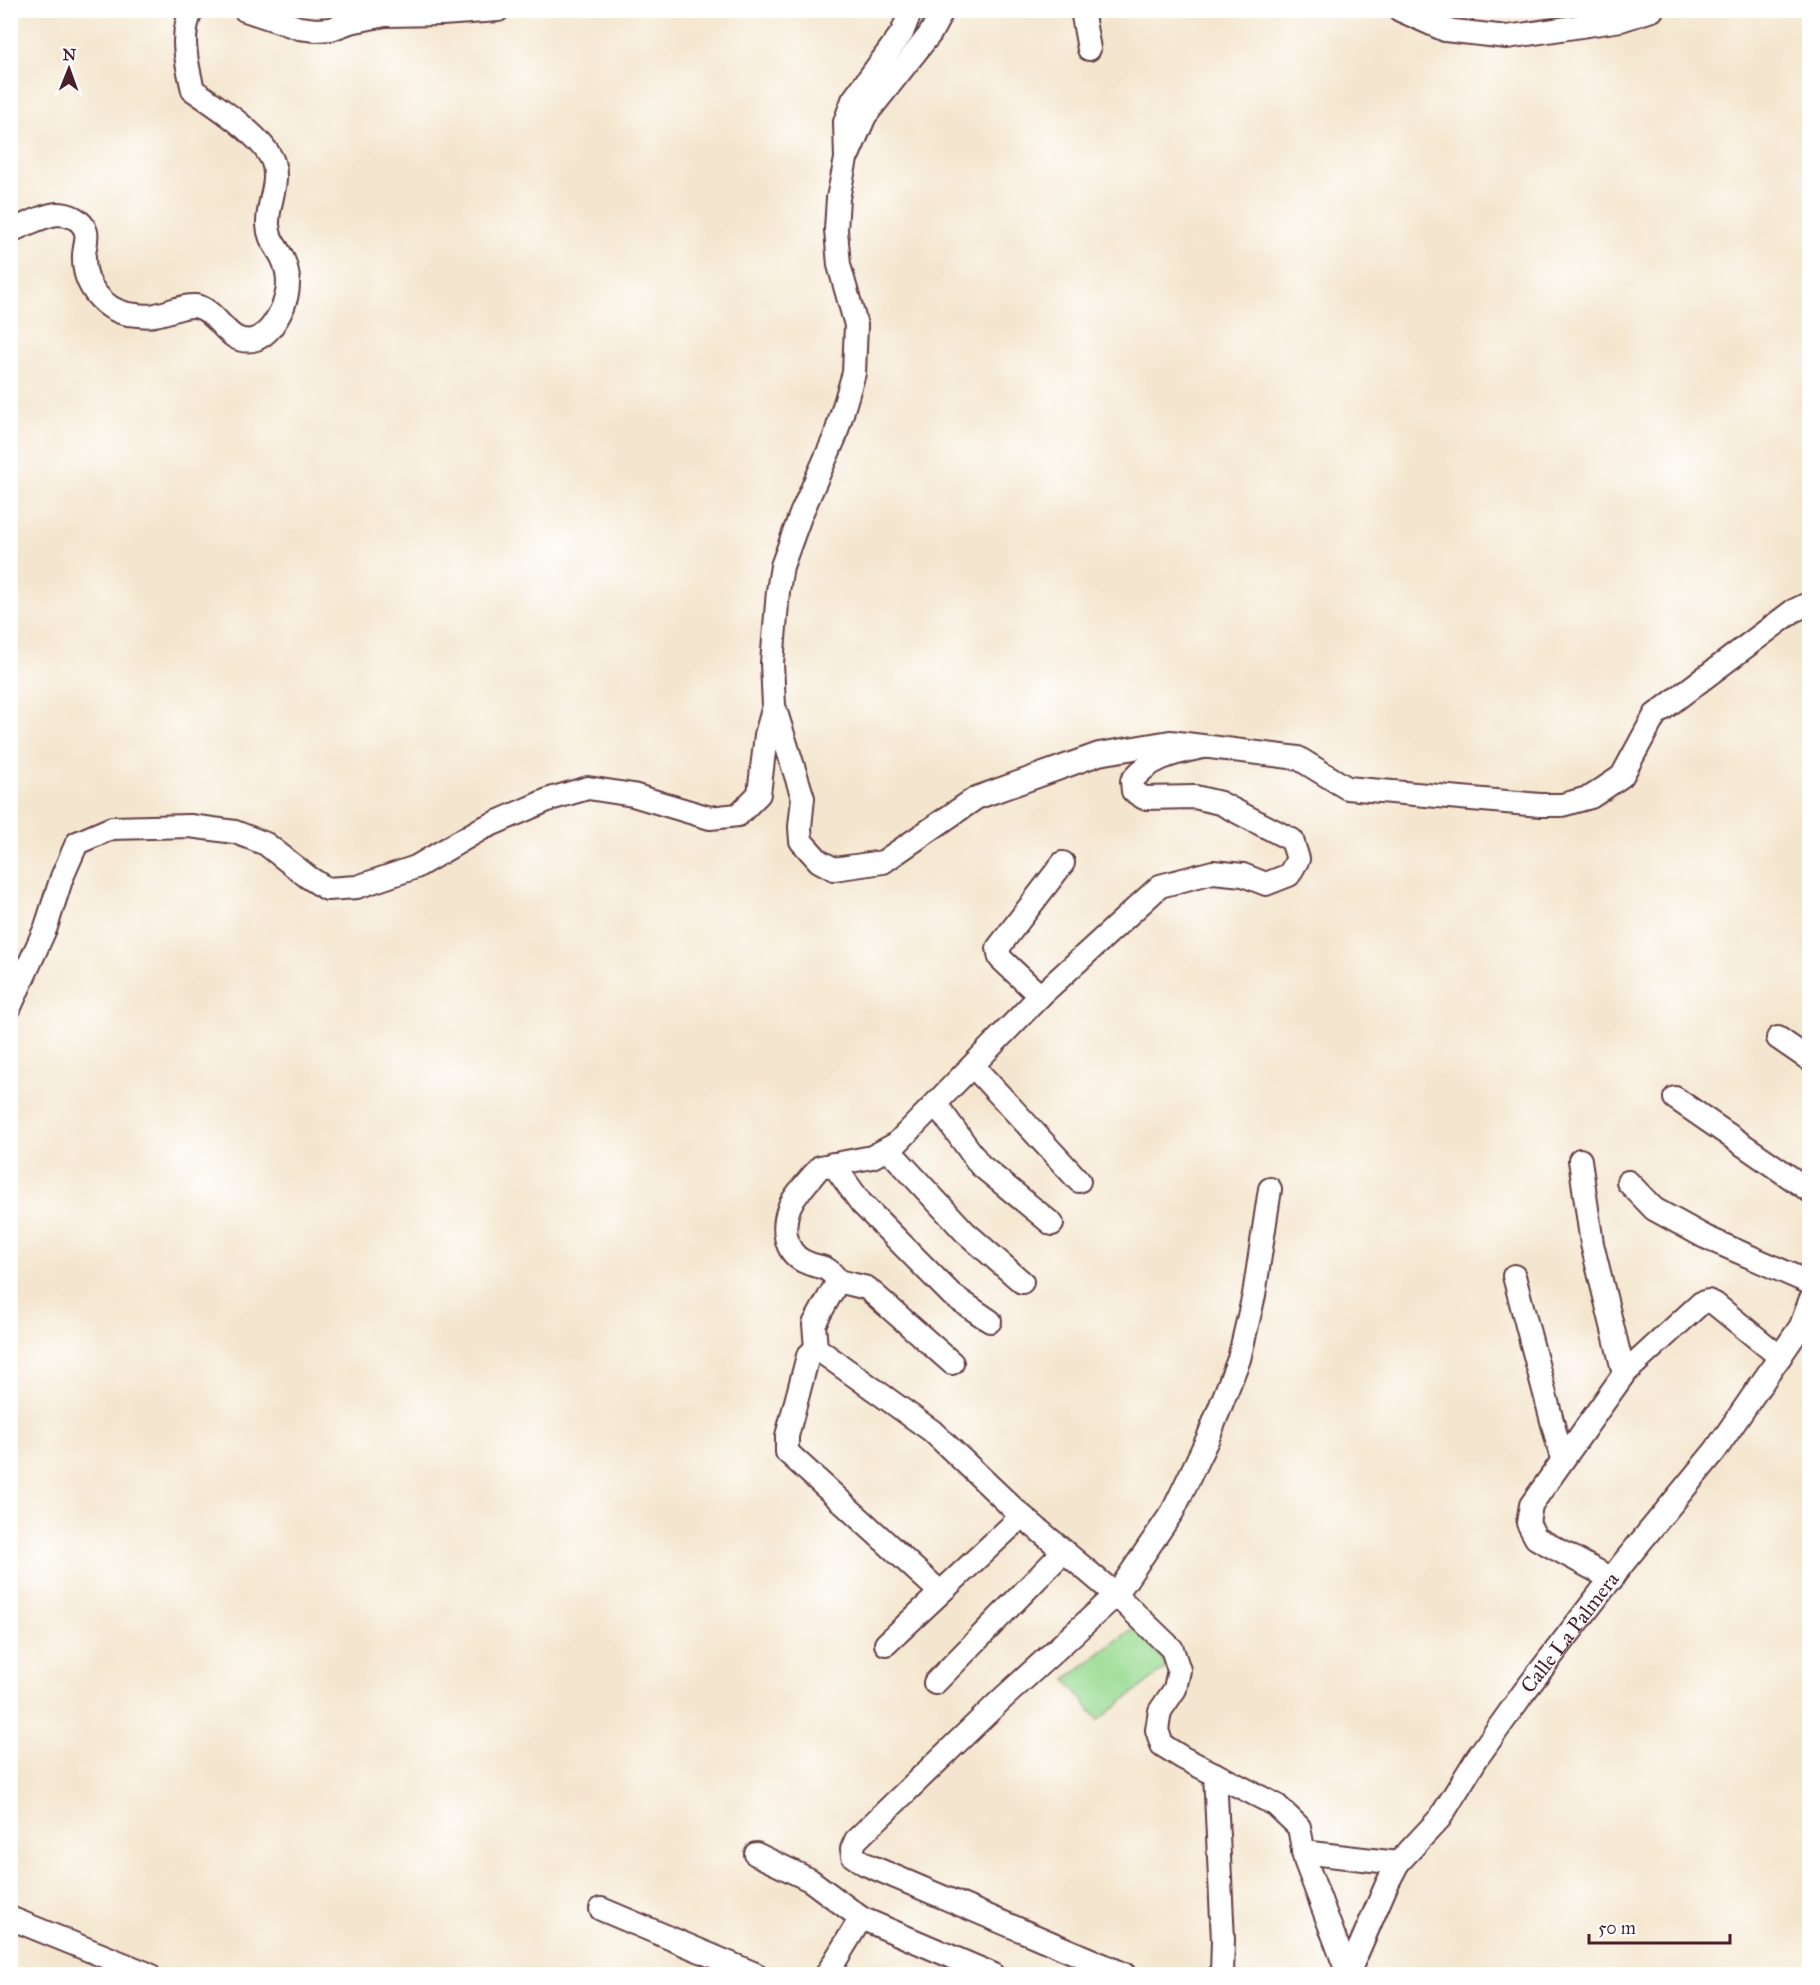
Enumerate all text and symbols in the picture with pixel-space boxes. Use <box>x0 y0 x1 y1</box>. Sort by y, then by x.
north arrow <box>39 39 99 99</box>
text: N <box>62 45 77 64</box>
street label: Calle La Palmera <box>1515 1567 1625 1698</box>
scale bar <box>1589 1907 1730 1945</box>
text: 50 m <box>1598 1917 1636 1939</box>

